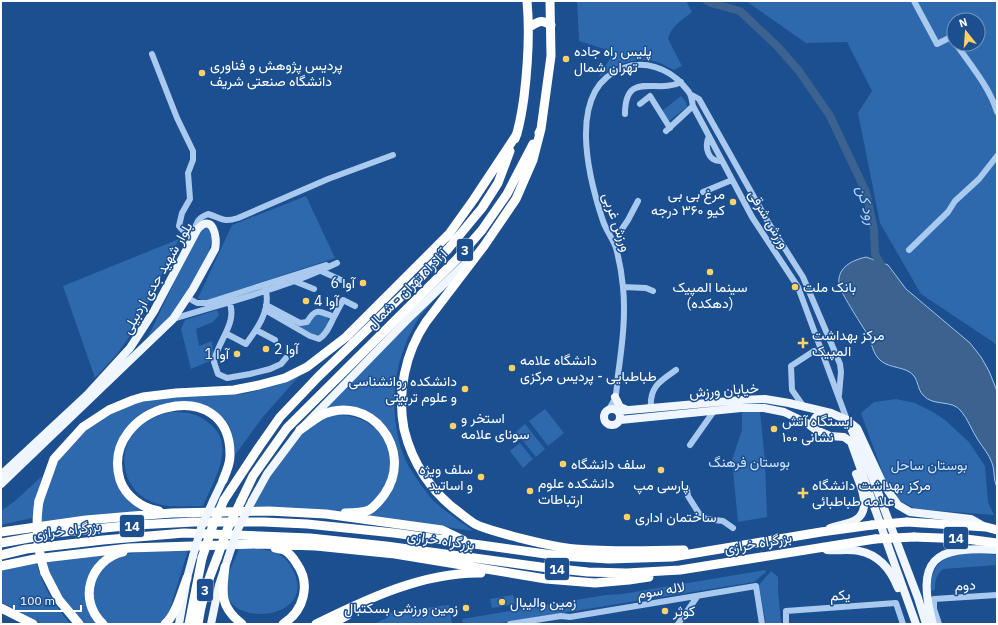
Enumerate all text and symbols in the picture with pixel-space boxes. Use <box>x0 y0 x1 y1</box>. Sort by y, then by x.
north arrow <box>946 12 986 52</box>
text: N <box>957 15 969 30</box>
place label: پلیس راه جاده تهران شمال <box>574 42 652 77</box>
marker: پلیس راه جاده تهران شمال <box>561 54 571 64</box>
place label: پردیس پژوهش و فناوری دانشگاه صنعتی شریف <box>210 56 343 90</box>
marker: پردیس پژوهش و فناوری دانشگاه صنعتی شریف <box>197 68 207 78</box>
water label: رود کن <box>853 183 881 227</box>
place label: مرغ بی بی کیو ۳۶۰ درجه <box>651 185 725 219</box>
street label: ورزش شرقی <box>744 186 794 252</box>
street label: ورزش غربی <box>599 190 635 254</box>
marker: مرغ بی بی کیو ۳۶۰ درجه <box>728 197 738 207</box>
street label: بلوار شهید جدی اردبیلی <box>118 219 196 337</box>
road number: 3 <box>457 239 473 261</box>
street label: آزادراه تهران - شمال <box>363 244 453 334</box>
marker: سینما المپیک (دهکده) <box>705 267 715 277</box>
place label: آوا 6 <box>331 274 357 292</box>
marker: آوا 6 <box>358 278 368 288</box>
place label: سینما المپیک (دهکده) <box>673 278 747 312</box>
place label: بانک ملت <box>803 278 856 296</box>
marker: بانک ملت <box>790 282 800 292</box>
place label: آوا 4 <box>314 292 340 310</box>
marker: آوا 4 <box>301 296 311 306</box>
place label: مرکز بهداشت المپیک <box>812 326 884 361</box>
marker: مرکز بهداشت المپیک <box>797 337 809 349</box>
place label: آوا 2 <box>274 340 300 358</box>
marker: آوا 2 <box>261 344 271 354</box>
place label: آوا 1 <box>205 345 231 363</box>
marker: آوا 1 <box>232 349 242 359</box>
place label: دانشگاه علامه طباطبایی - پردیس مرکزی <box>520 351 657 386</box>
marker: دانشگاه علامه طباطبایی - پردیس مرکزی <box>507 363 517 373</box>
place label: دانشکده روانشناسی و علوم تربیتی <box>348 372 457 406</box>
street label: خیابان ورزش <box>689 379 759 401</box>
marker: دانشکده روانشناسی و علوم تربیتی <box>460 384 470 394</box>
place label: استخر و سونای علامه <box>461 409 530 443</box>
place label: ایستگاه آتش نشانی ۱۰۰ <box>782 412 853 446</box>
marker: استخر و سونای علامه <box>448 421 458 431</box>
marker: ایستگاه آتش نشانی ۱۰۰ <box>769 424 779 434</box>
park label: بوستان فرهنگ <box>708 453 790 471</box>
place label: سلف دانشگاه <box>571 455 646 473</box>
park label: بوستان ساحل <box>891 456 967 474</box>
marker: سلف دانشگاه <box>558 459 568 469</box>
place label: سلف ویژه و اساتید <box>419 460 473 494</box>
marker: پارسی مپ <box>656 465 666 475</box>
marker: سلف ویژه و اساتید <box>476 472 486 482</box>
place label: دانشکده علوم ارتباطات <box>538 474 615 508</box>
place label: پارسی مپ <box>633 476 689 495</box>
place label: مرکز بهداشت دانشگاه علامه طباطبائی <box>812 476 931 510</box>
marker: دانشکده علوم ارتباطات <box>525 486 535 496</box>
marker: مرکز بهداشت دانشگاه علامه طباطبائی <box>797 487 809 499</box>
place label: ساختمان اداری <box>635 508 716 526</box>
marker: ساختمان اداری <box>622 512 632 522</box>
road number: 14 <box>120 515 144 537</box>
street label: بزرگراه خرازی <box>32 517 102 543</box>
street label: بزرگراه خرازی <box>406 526 476 554</box>
road number: 14 <box>944 527 968 549</box>
street label: بزرگراه خرازی <box>723 528 793 558</box>
road number: 14 <box>545 558 569 580</box>
street label: دوم <box>954 575 976 595</box>
street label: لاله سوم <box>636 577 686 603</box>
road number: 3 <box>197 579 213 601</box>
street label: یکم <box>829 585 851 605</box>
scale bar <box>14 587 81 613</box>
text: 100 m <box>20 593 55 608</box>
place label: زمین والیبال <box>510 593 576 612</box>
marker: زمین والیبال <box>497 597 507 607</box>
place label: زمین ورزشی بسکتبال <box>344 599 458 618</box>
place label: کوثر <box>672 602 695 620</box>
marker: زمین ورزشی بسکتبال <box>461 603 471 613</box>
marker: کوثر <box>660 606 670 616</box>

